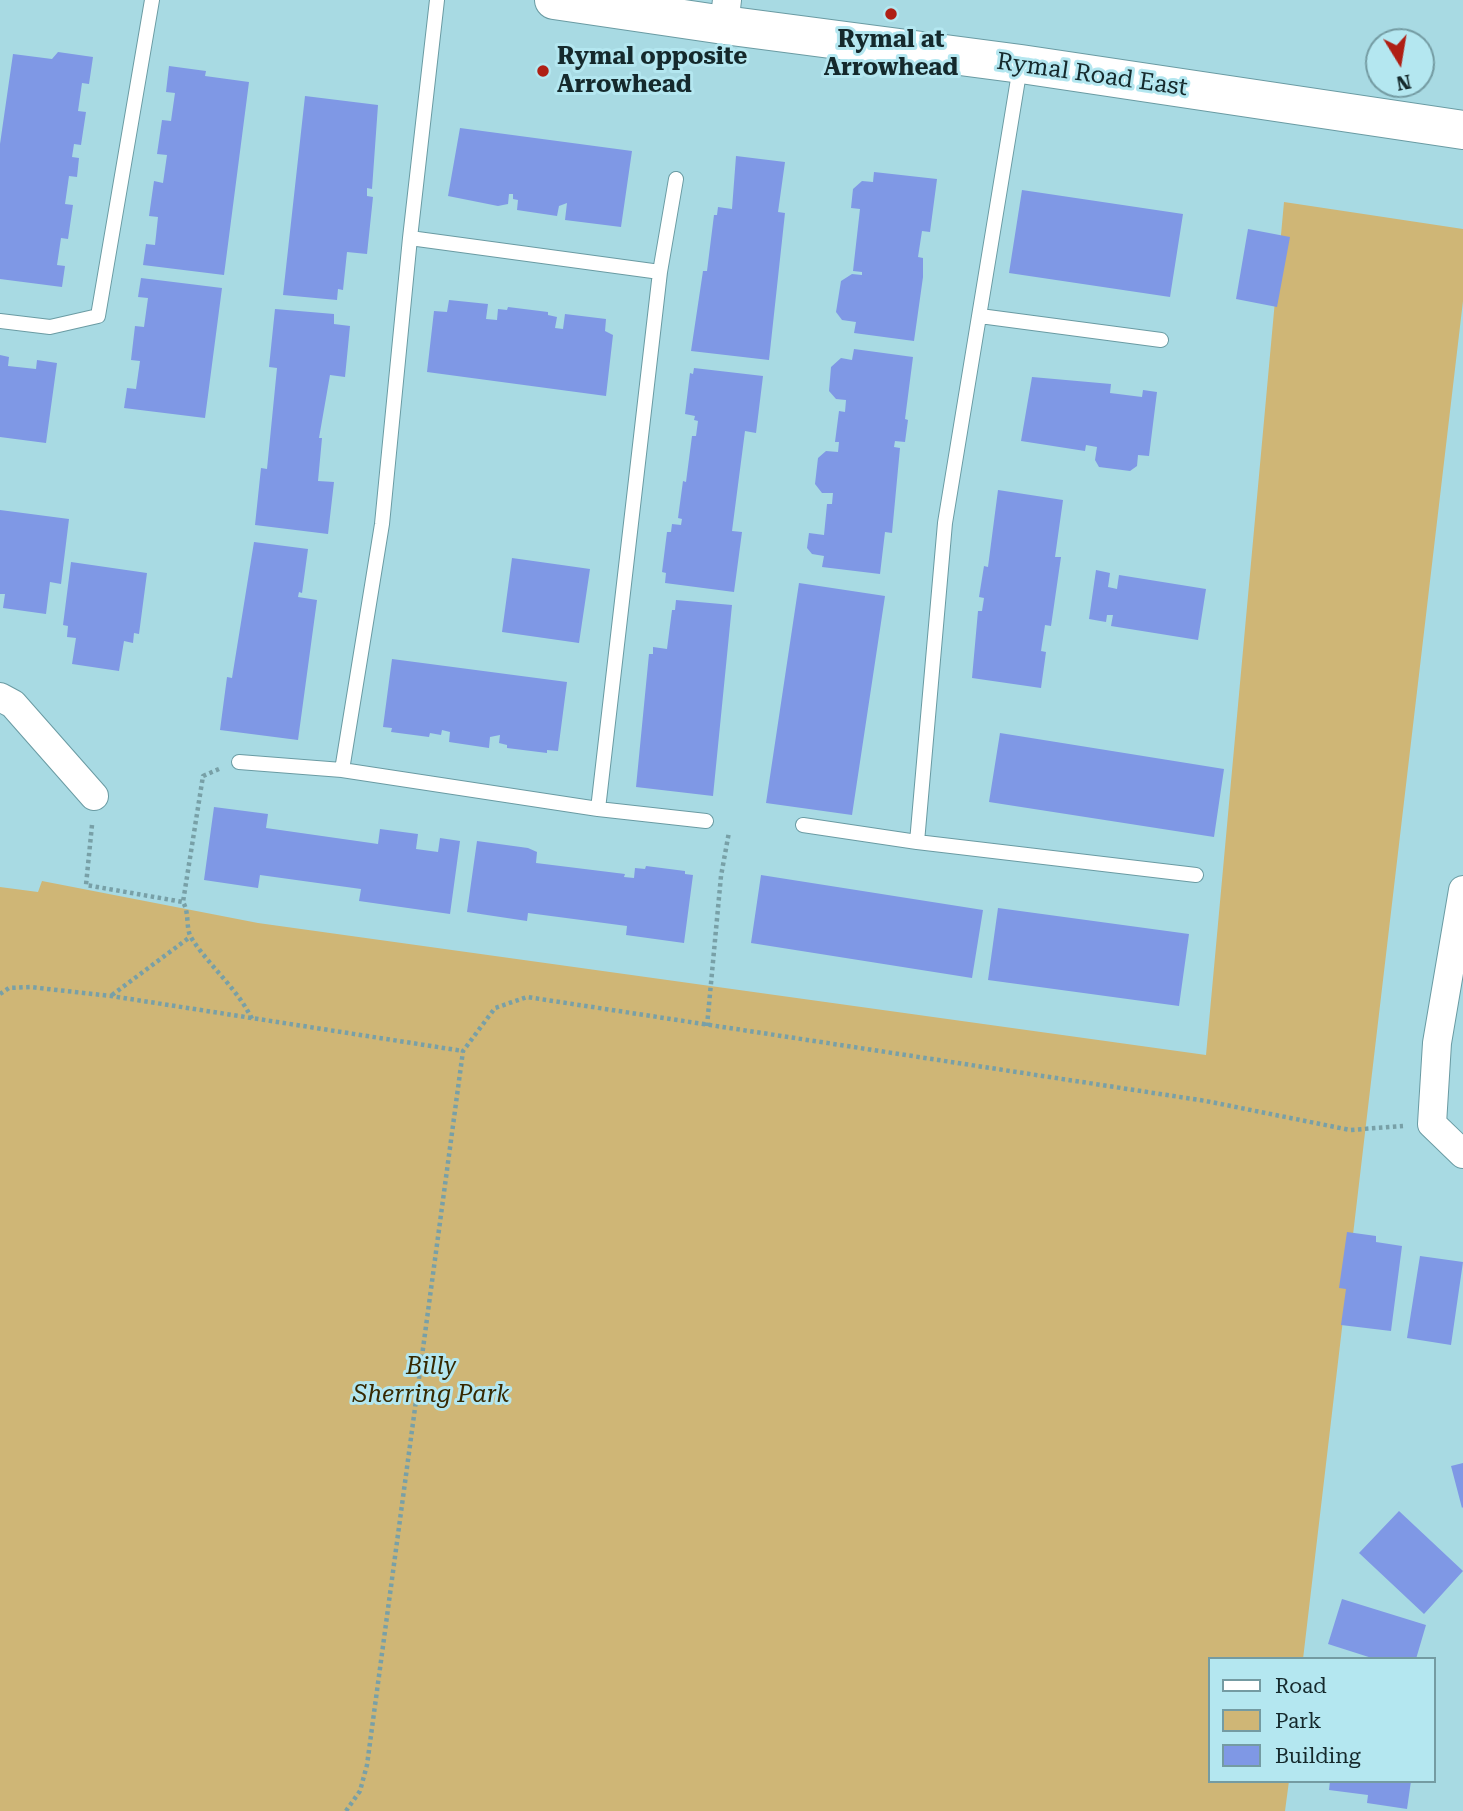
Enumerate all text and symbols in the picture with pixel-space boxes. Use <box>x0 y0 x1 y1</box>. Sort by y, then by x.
marker: Rymal at Arrowhead <box>883 6 899 22</box>
place label: Rymal at Arrowhead <box>824 26 958 82</box>
north arrow <box>1365 28 1435 98</box>
place label: Rymal opposite Arrowhead <box>557 43 747 99</box>
street label: Rymal Road East <box>995 47 1189 103</box>
marker: Rymal opposite Arrowhead <box>535 63 551 79</box>
text: N <box>1394 69 1413 95</box>
park label: Billy Sherring Park <box>353 1353 509 1409</box>
legend <box>1208 1657 1435 1783</box>
text: Road <box>1275 1674 1327 1698</box>
text: Park <box>1275 1709 1321 1733</box>
text: Building <box>1275 1744 1361 1768</box>

